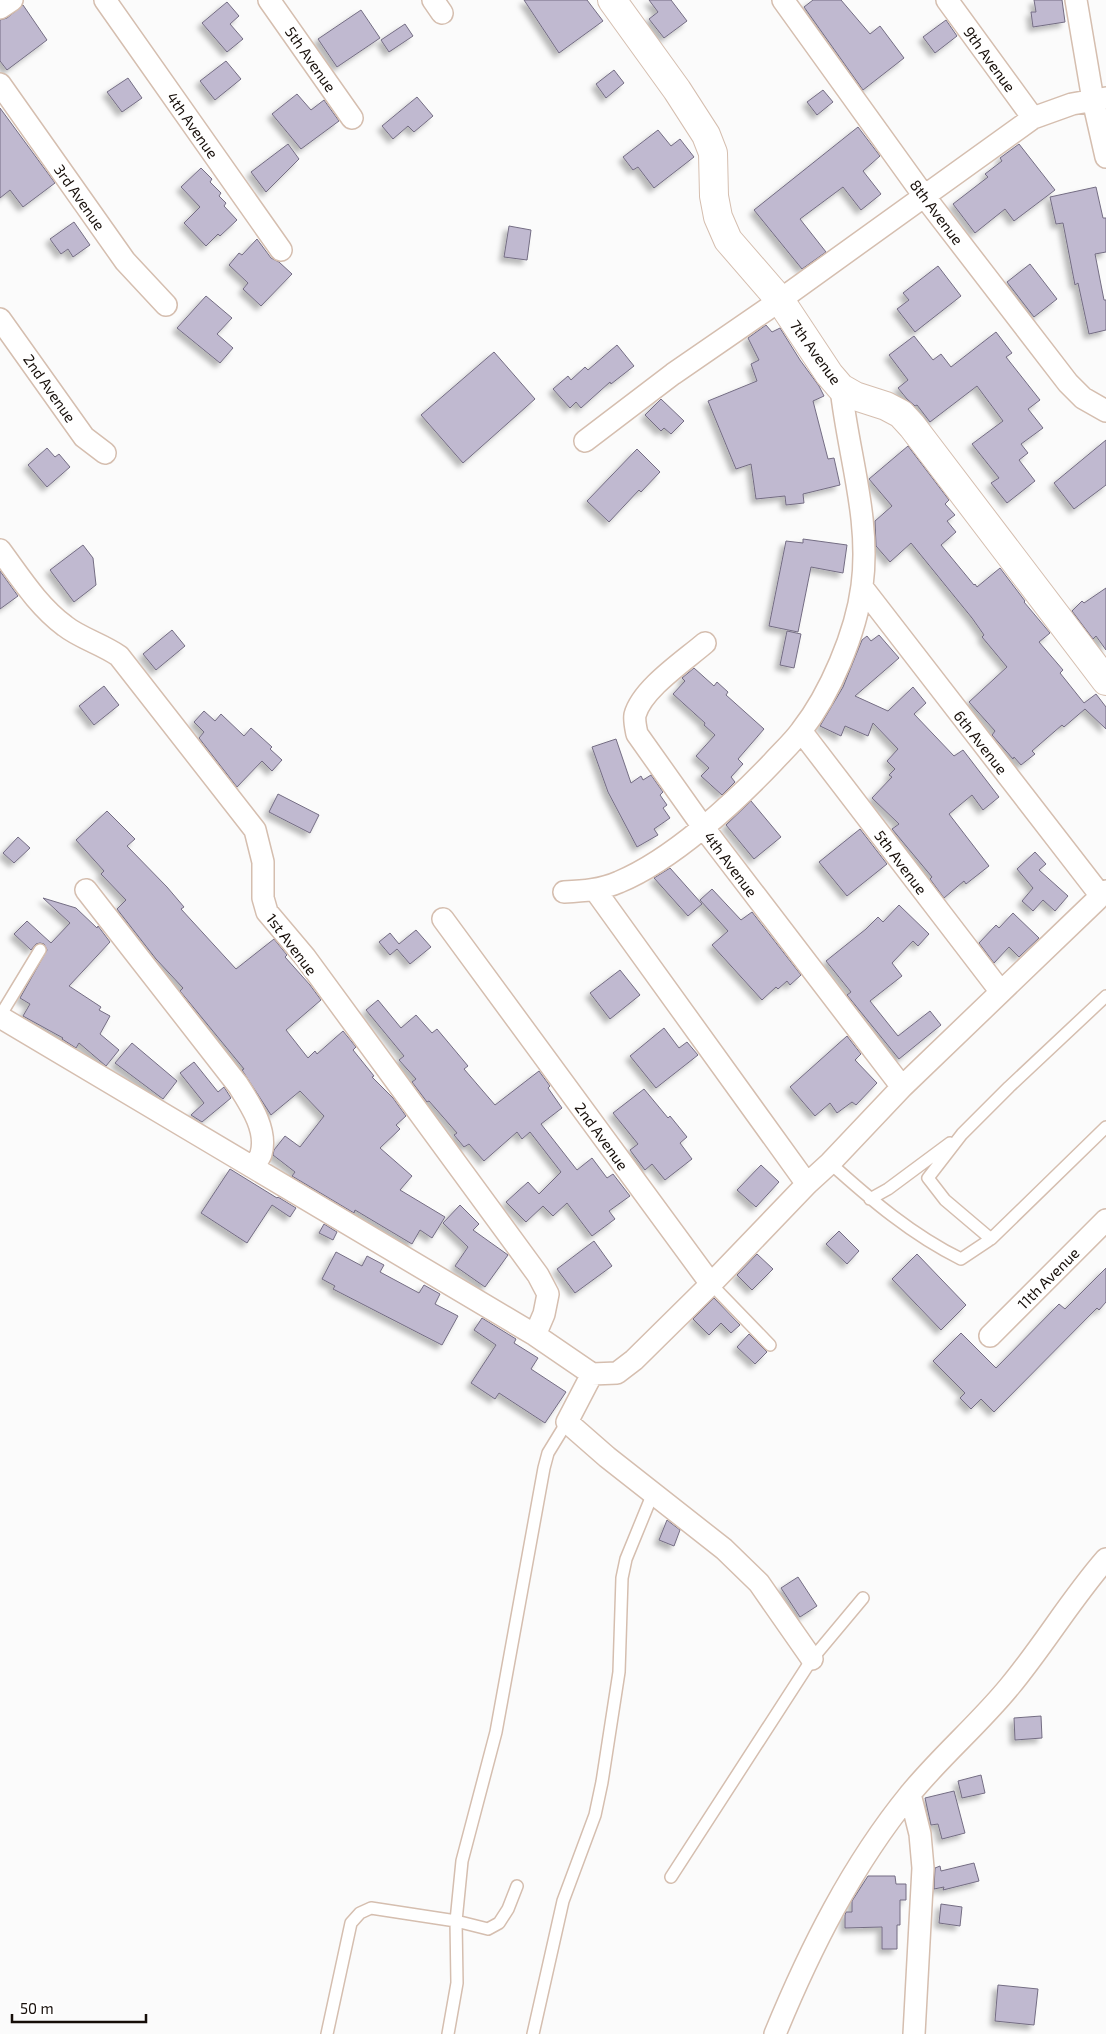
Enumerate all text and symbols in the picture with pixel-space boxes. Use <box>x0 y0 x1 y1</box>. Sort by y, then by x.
street label: 5th Avenue <box>282 23 340 95</box>
street label: 9th Avenue <box>960 23 1020 95</box>
street label: 4th Avenue <box>164 88 222 162</box>
street label: 3rd Avenue <box>51 161 109 233</box>
street label: 8th Avenue <box>907 176 967 248</box>
street label: 7th Avenue <box>787 316 845 388</box>
street label: 2nd Avenue <box>20 350 80 426</box>
street label: 6th Avenue <box>950 706 1012 778</box>
street label: 5th Avenue <box>871 826 931 898</box>
street label: 4th Avenue <box>701 828 761 900</box>
street label: 1st Avenue <box>263 910 321 978</box>
street label: 2nd Avenue <box>572 1099 632 1173</box>
street label: 11th Avenue <box>1013 1243 1083 1313</box>
scale bar <box>12 1992 146 2024</box>
text: 50 m <box>20 1999 54 2017</box>

